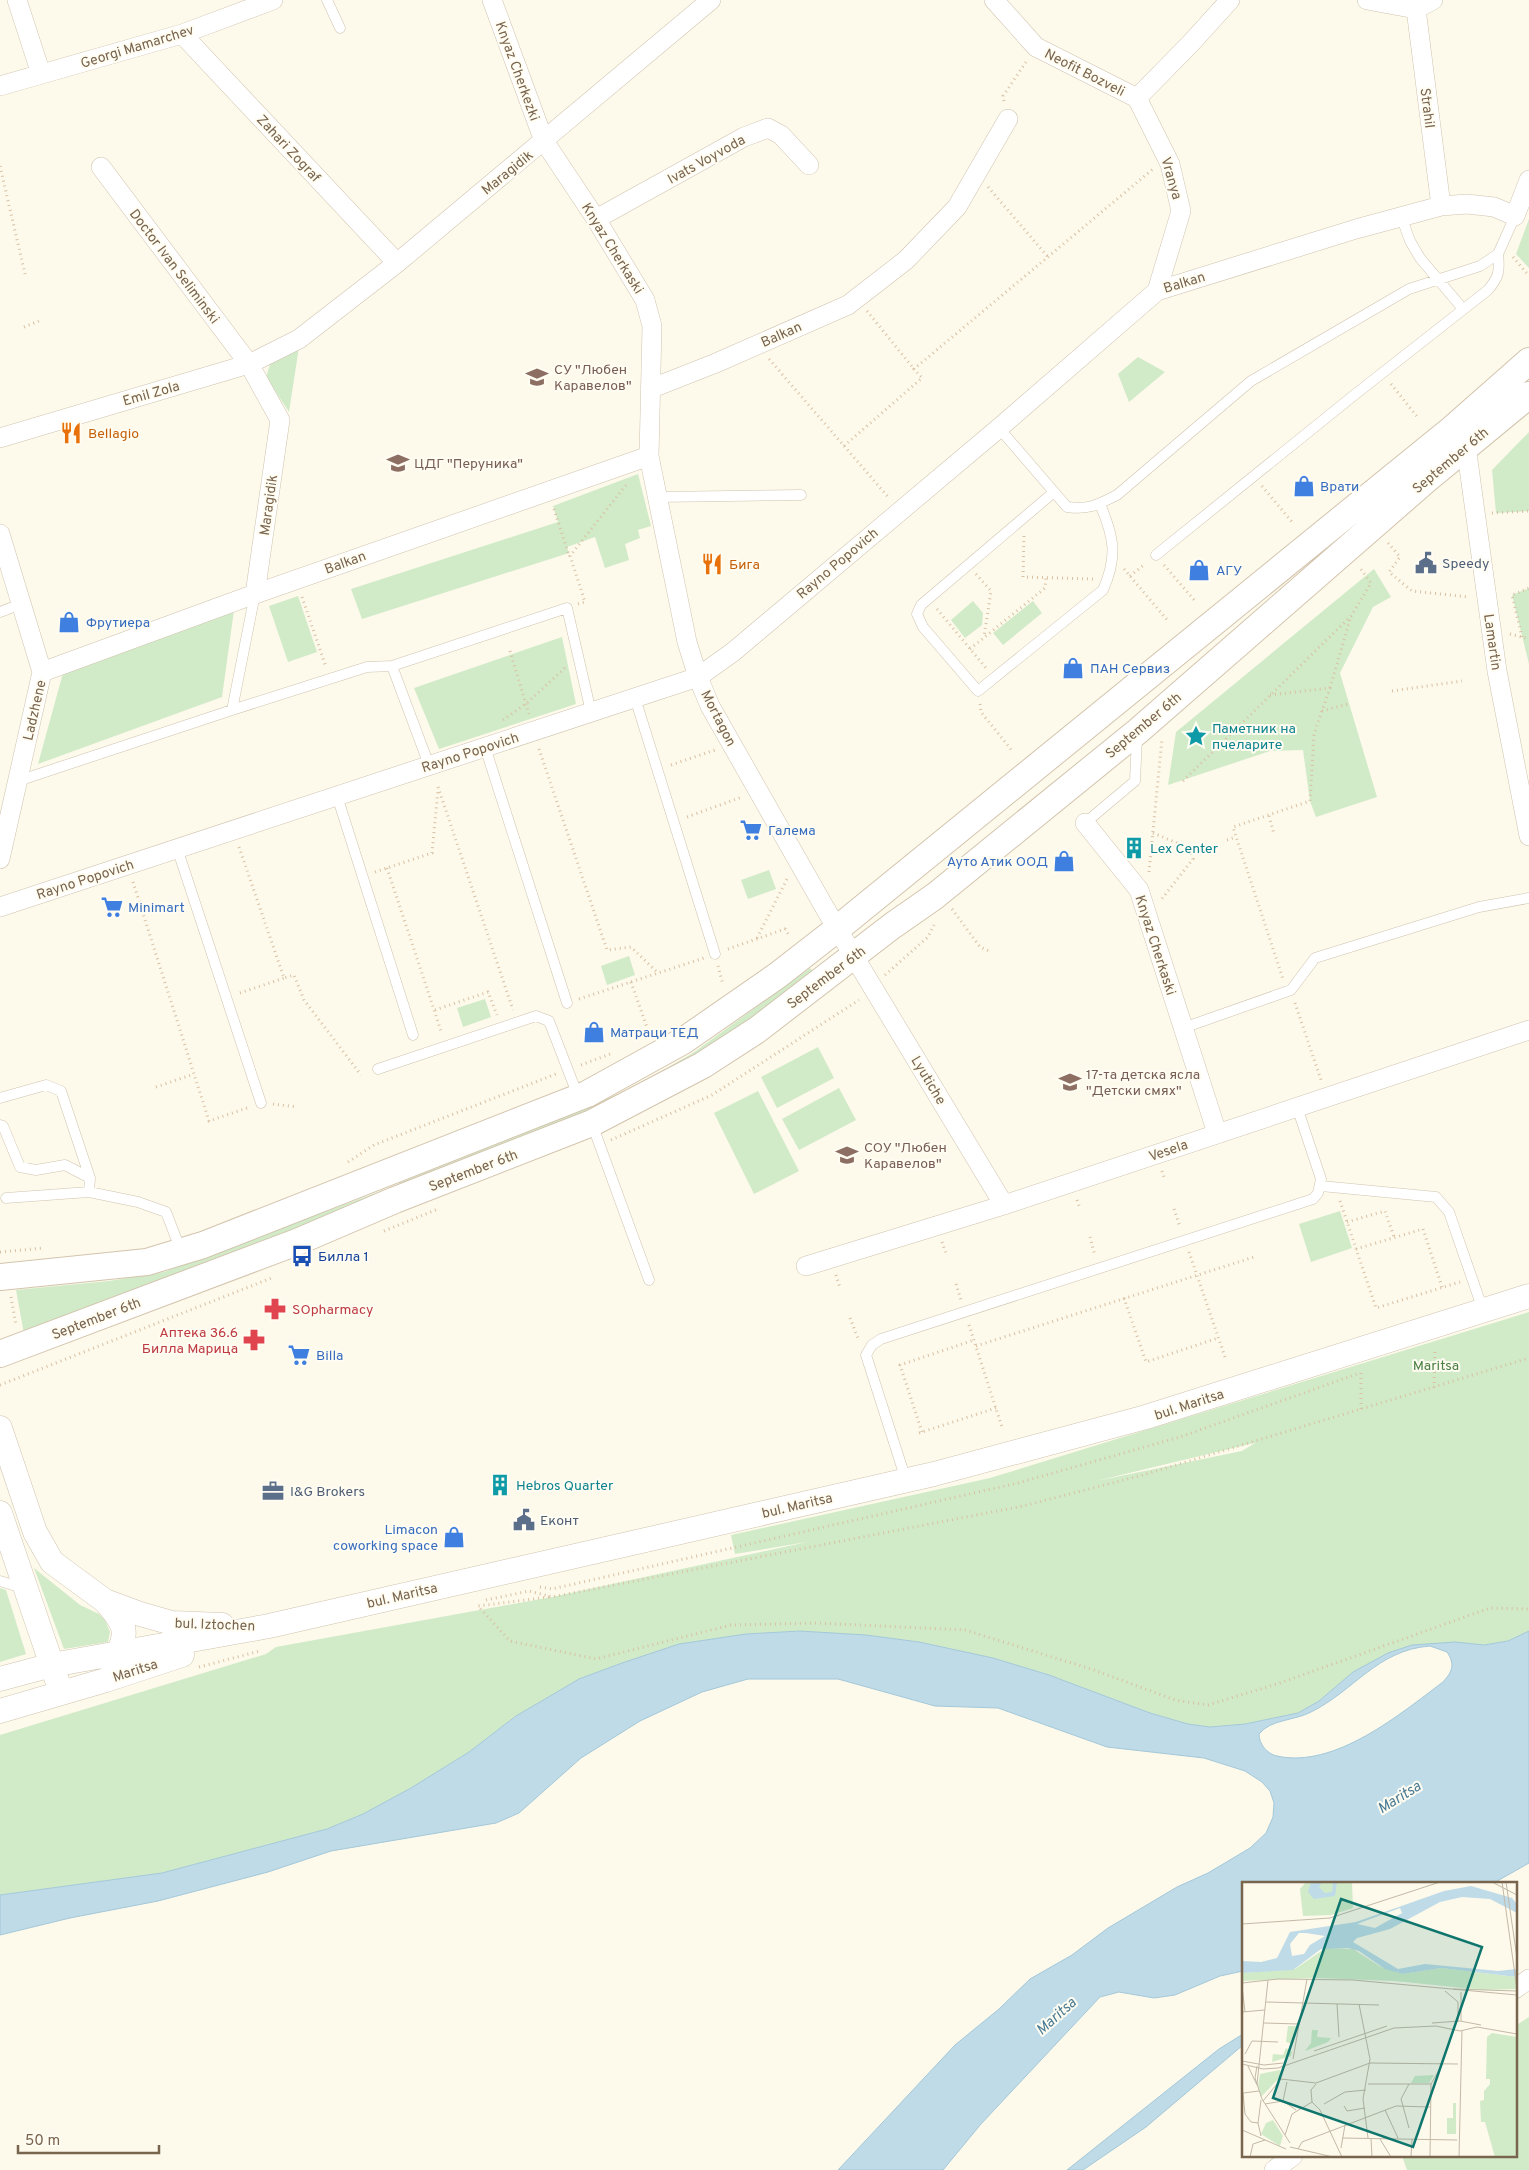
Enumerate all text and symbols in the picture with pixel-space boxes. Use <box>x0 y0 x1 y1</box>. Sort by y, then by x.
street label: Knyaz Cherkezki <box>491 19 542 124</box>
street label: Georgi Mamarchev <box>79 22 196 73</box>
street label: Neofit Bozveli <box>1041 46 1127 101</box>
street label: Strahil <box>1416 87 1437 129</box>
street label: Zahari Zograf <box>252 112 324 187</box>
street label: Ivats Voyvoda <box>665 132 749 189</box>
street label: Maragidik <box>479 147 537 199</box>
street label: Vranya <box>1156 155 1185 202</box>
street label: Knyaz Cherkaski <box>577 200 647 297</box>
street label: Doctor Ivan Seliminski <box>125 206 222 328</box>
street label: Balkan <box>1161 269 1207 298</box>
street label: Balkan <box>759 319 805 352</box>
place label: СУ "Любен Каравелов" <box>554 362 632 395</box>
school or university icon: СУ "Любен Каравелов" <box>524 364 550 390</box>
street label: Emil Zola <box>121 378 182 411</box>
restaurant icon: Bellagio <box>58 420 84 446</box>
street label: September 6th <box>1409 424 1492 498</box>
place label: Bellagio <box>88 426 139 443</box>
school or university icon: ЦДГ "Перуника" <box>385 450 411 476</box>
place label: ЦДГ "Перуника" <box>414 456 523 473</box>
shop icon: Врати <box>1291 473 1317 499</box>
street label: Maragidik <box>257 474 282 537</box>
place label: Врати <box>1320 479 1359 496</box>
street label: Rayno Popovich <box>794 525 882 603</box>
street label: Balkan <box>322 548 369 579</box>
public building icon: Speedy <box>1413 550 1439 576</box>
restaurant icon: Бига <box>699 551 725 577</box>
place label: Speedy <box>1442 556 1489 573</box>
place label: Бига <box>729 557 760 574</box>
shop icon: АГУ <box>1186 557 1212 583</box>
place label: АГУ <box>1216 563 1242 580</box>
shop icon: Фрутиера <box>56 609 82 635</box>
street label: Lamartin <box>1479 613 1504 672</box>
place label: Фрутиера <box>86 615 150 632</box>
shop icon: ПАН Сервиз <box>1060 655 1086 681</box>
place label: ПАН Сервиз <box>1090 661 1170 678</box>
street label: Ladzhene <box>20 678 51 742</box>
street label: Mortagon <box>696 688 739 750</box>
street label: September 6th <box>1102 689 1185 763</box>
place label: Паметник на пчеларите <box>1212 721 1296 754</box>
place icon: Паметник на пчеларите <box>1183 723 1209 749</box>
street label: Rayno Popovich <box>420 730 521 777</box>
supermarket icon: Галема <box>738 817 764 843</box>
place label: Галема <box>768 823 816 840</box>
building icon: Lex Center <box>1121 835 1147 861</box>
place label: Lex Center <box>1150 841 1219 858</box>
shop icon: Ауто Атик ООД <box>1051 848 1077 874</box>
place label: Ауто Атик ООД <box>947 854 1048 871</box>
street label: Rayno Popovich <box>35 857 136 904</box>
street label: Knyaz Cherkaski <box>1130 893 1179 998</box>
supermarket icon: Minimart <box>99 894 125 920</box>
place label: Minimart <box>128 900 185 917</box>
street label: September 6th <box>784 943 870 1013</box>
shop icon: Матраци ТЕД <box>581 1019 607 1045</box>
place label: Матраци ТЕД <box>610 1025 699 1042</box>
street label: Lyutiche <box>907 1053 949 1108</box>
place label: 17-та детска ясла "Детски смях" <box>1086 1067 1200 1100</box>
school or university icon: 17-та детска ясла "Детски смях" <box>1057 1069 1083 1095</box>
street label: Vesela <box>1147 1137 1190 1166</box>
place label: СОУ "Любен Каравелов" <box>864 1140 947 1173</box>
school or university icon: СОУ "Любен Каравелов" <box>834 1142 860 1168</box>
street label: September 6th <box>427 1147 520 1196</box>
bus stop icon: Билла 1 <box>289 1243 315 1269</box>
place label: Билла 1 <box>318 1249 369 1266</box>
street label: September 6th <box>50 1295 143 1344</box>
pharmacy icon: SOpharmacy <box>262 1296 288 1322</box>
place label: SOpharmacy <box>292 1302 373 1319</box>
place label: Аптека 36.6 Билла Марица <box>142 1325 238 1358</box>
pharmacy icon: Аптека 36.6 Билла Марица <box>241 1327 267 1353</box>
supermarket icon: Billa <box>286 1342 312 1368</box>
place label: Billa <box>316 1348 343 1365</box>
park label: Maritsa <box>1413 1358 1459 1375</box>
street label: bul. Maritsa <box>1153 1386 1226 1425</box>
building icon: Hebros Quarter <box>487 1472 513 1498</box>
office icon: I&G Brokers <box>260 1478 286 1504</box>
place label: Hebros Quarter <box>516 1478 614 1495</box>
place label: I&G Brokers <box>290 1484 365 1501</box>
street label: bul. Maritsa <box>760 1490 834 1523</box>
public building icon: Еконт <box>511 1507 537 1533</box>
place label: Еконт <box>540 1513 579 1530</box>
place label: Limacon coworking space <box>333 1522 438 1555</box>
shop icon: Limacon coworking space <box>441 1524 467 1550</box>
street label: bul. Maritsa <box>365 1580 439 1613</box>
street label: bul. Iztochen <box>174 1616 256 1635</box>
street label: Maritsa <box>111 1656 160 1687</box>
water label: Maritsa <box>1374 1777 1425 1819</box>
inset map <box>1242 1882 1516 2158</box>
water label: Maritsa <box>1033 1994 1081 2040</box>
scale bar <box>18 2122 159 2154</box>
text: 50 m <box>25 2132 60 2151</box>

